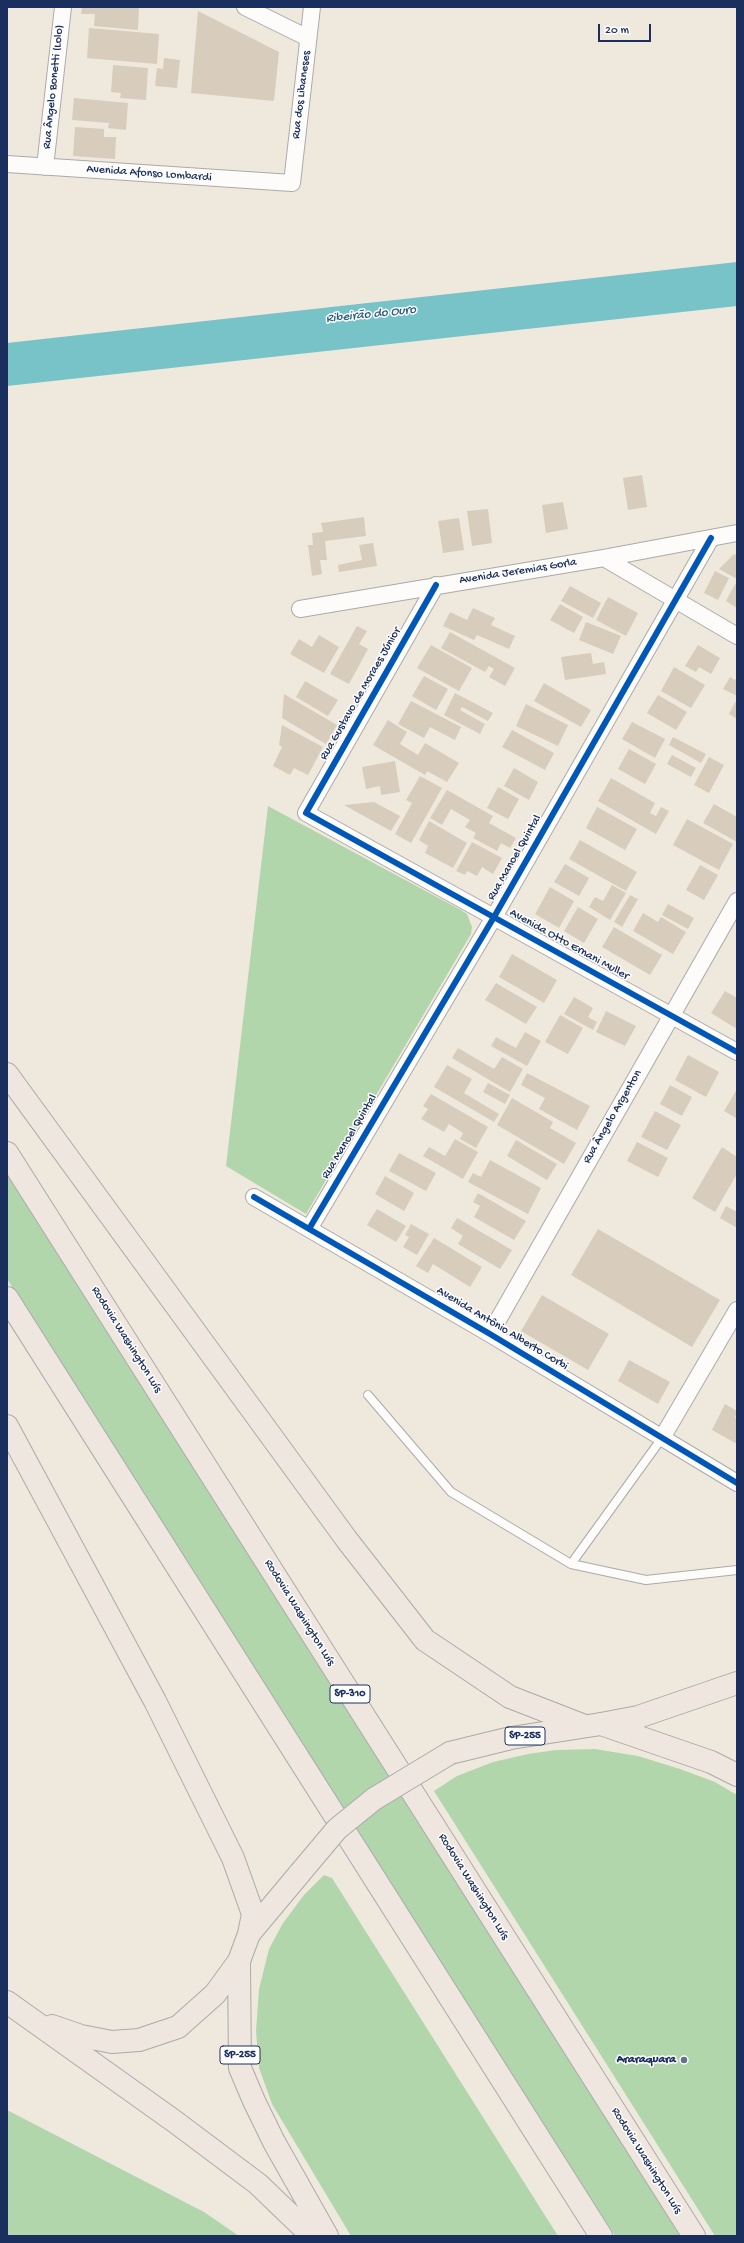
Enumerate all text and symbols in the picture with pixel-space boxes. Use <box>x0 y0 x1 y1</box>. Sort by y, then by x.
scale bar <box>600 16 653 42</box>
street label: Rua Ângelo Bonetti (Lolo) <box>40 24 68 150</box>
text: 20 m <box>605 24 629 38</box>
street label: Rua dos Libaneses <box>289 50 315 140</box>
street label: Avenida Afonso Lombardi <box>86 162 212 186</box>
water label: Ribeirão do Ouro <box>325 303 417 327</box>
street label: Avenida Jeremias Gorla <box>458 556 578 588</box>
street label: Rua Gustavo de Moraes Júnior <box>317 625 405 763</box>
street label: Rua Manoel Quintal <box>485 813 545 903</box>
street label: Avenida Otto Ernani Muller <box>507 906 631 984</box>
street label: Rua Ângelo Argenton <box>580 1068 646 1166</box>
street label: Rua Manoel Quintal <box>319 1092 381 1182</box>
street label: Rodovia Washington Luís <box>87 1284 165 1396</box>
street label: Avenida Antônio Alberto Corbi <box>434 1284 570 1374</box>
street label: Rodovia Washington Luís <box>260 1557 338 1669</box>
road number: SP-310 <box>330 1685 370 1703</box>
road number: SP-255 <box>505 1727 545 1745</box>
street label: Rodovia Washington Luís <box>434 1831 512 1943</box>
road number: SP-255 <box>220 2046 260 2064</box>
place label: Araraquara <box>617 2053 676 2067</box>
marker: Araraquara <box>679 2055 689 2065</box>
street label: Rodovia Washington Luís <box>607 2105 685 2217</box>

